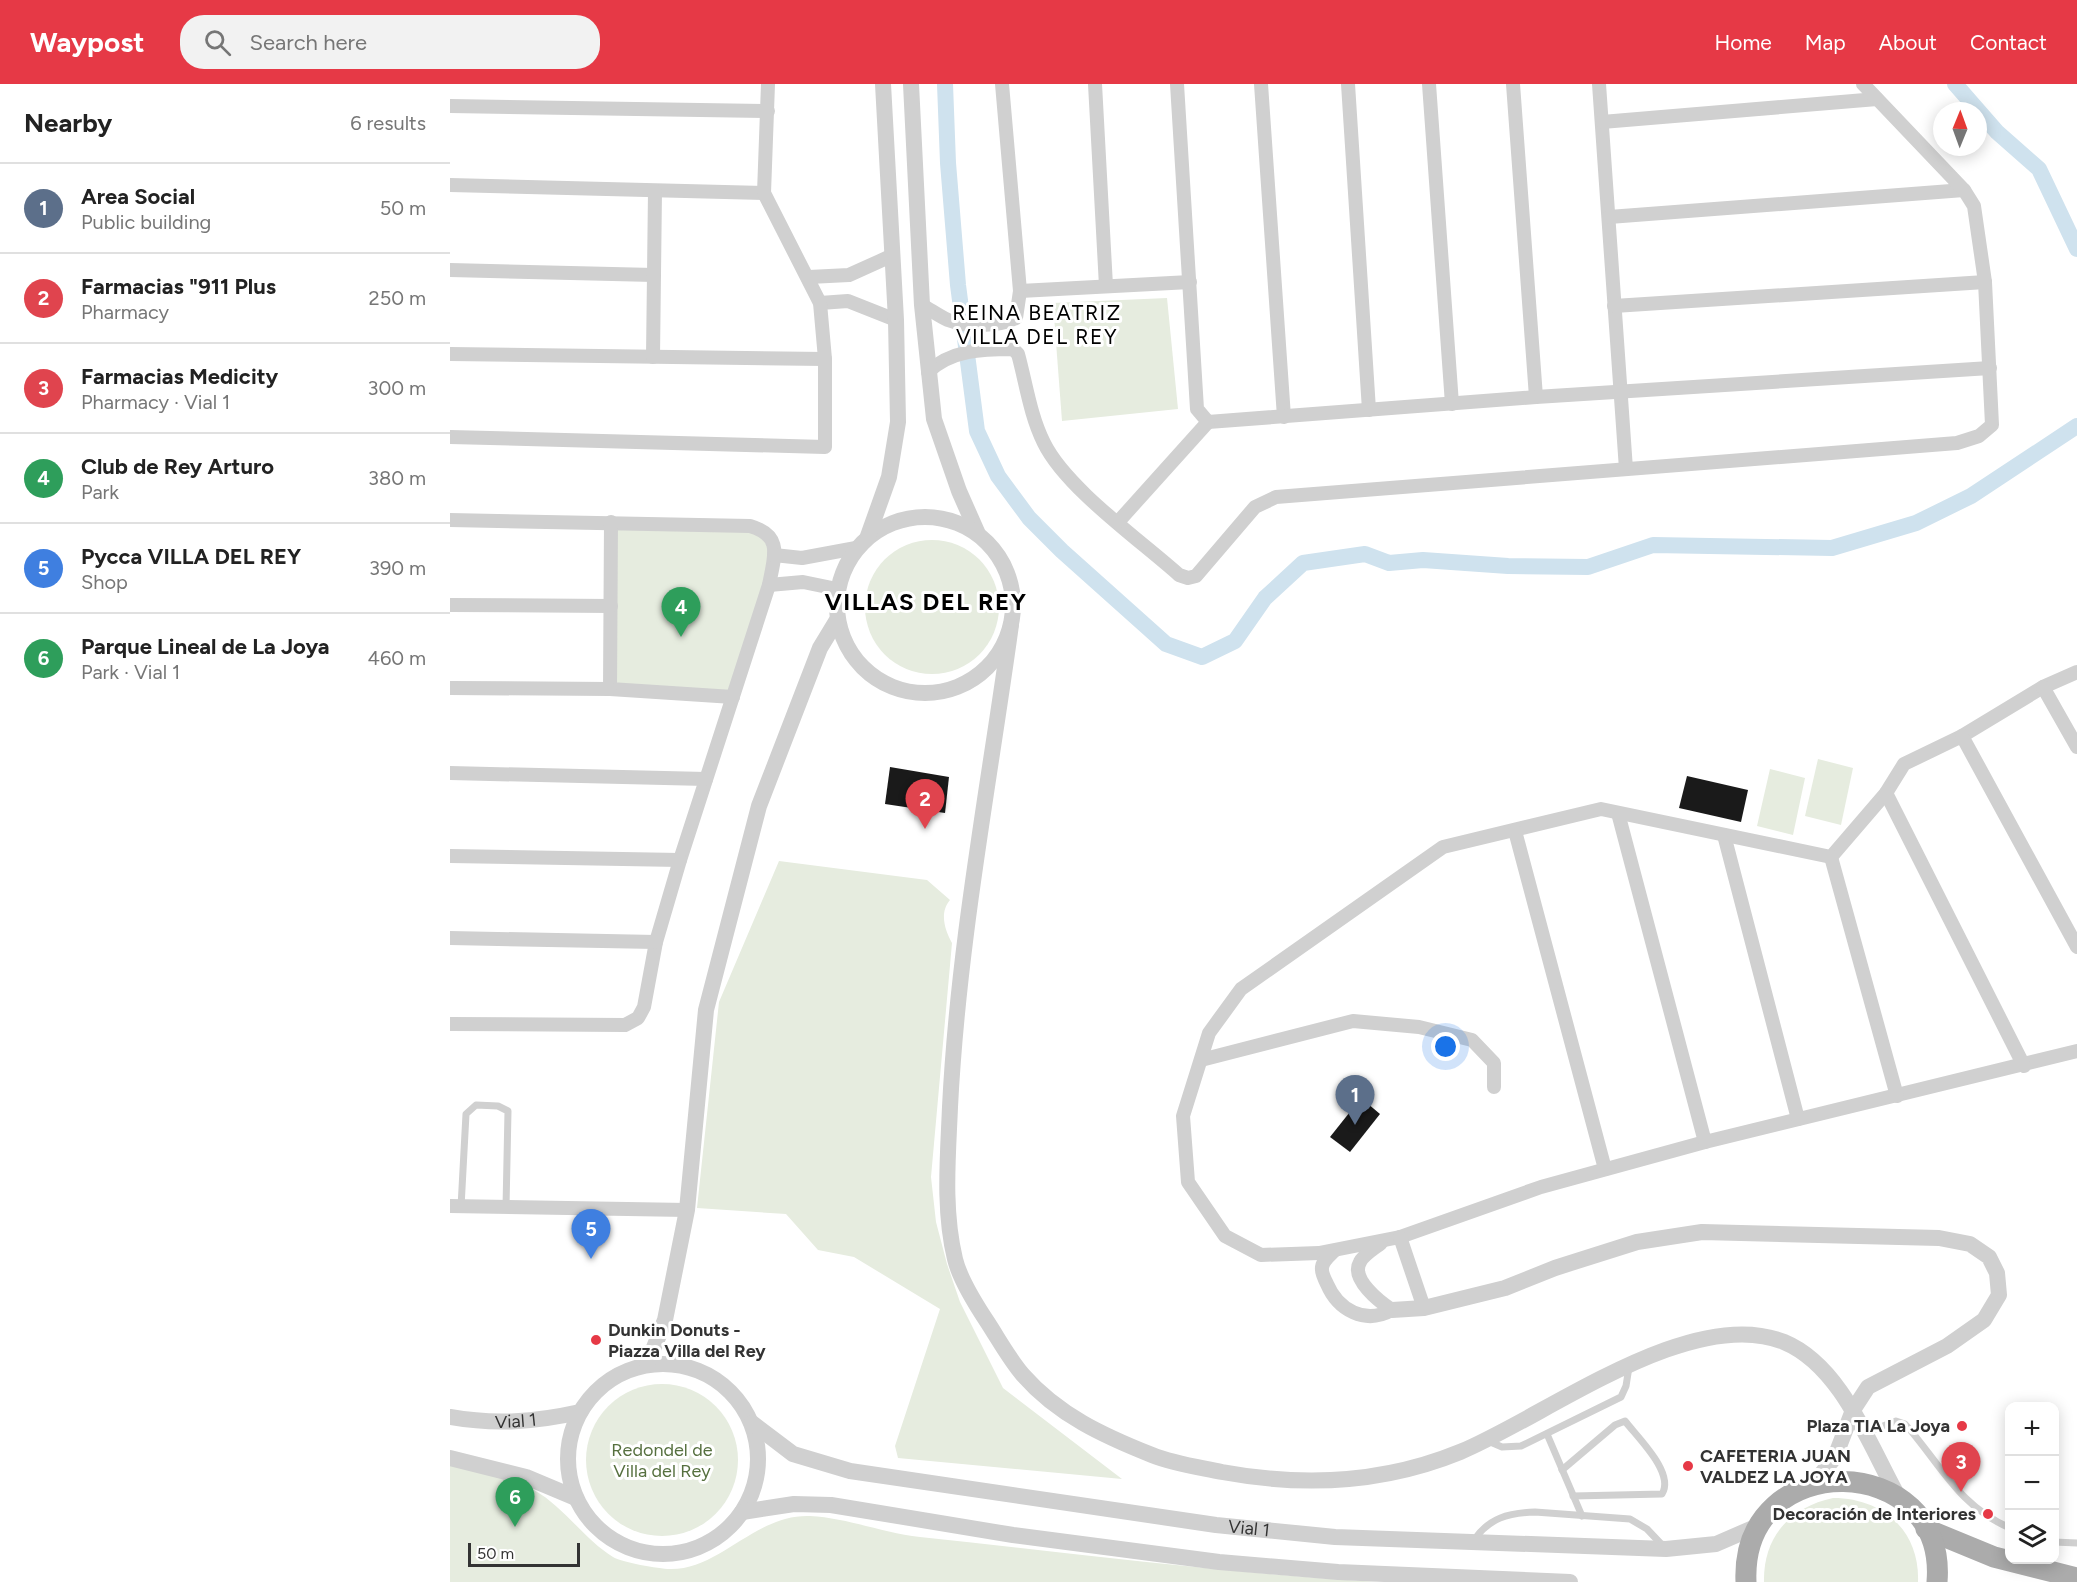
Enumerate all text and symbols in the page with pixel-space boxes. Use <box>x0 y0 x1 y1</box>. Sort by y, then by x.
search box <box>180 15 600 69</box>
text: Waypost <box>30 25 144 59</box>
icon: search <box>201 26 234 59</box>
text: Search here <box>249 29 367 56</box>
text: Home <box>1715 30 1772 55</box>
text: Map <box>1805 30 1846 55</box>
text: About <box>1879 30 1937 55</box>
text: Contact <box>1970 30 2047 55</box>
north arrow <box>1933 102 1987 156</box>
text: Nearby <box>24 107 112 139</box>
text: 6 results <box>350 111 426 135</box>
text: Area Social <box>81 183 195 210</box>
text: 1 <box>39 196 48 220</box>
text: 50 m <box>380 196 426 220</box>
text: Public building <box>81 210 211 234</box>
text: Farmacias "911 Plus <box>81 273 276 300</box>
text: 2 <box>38 286 49 310</box>
text: 250 m <box>369 286 426 310</box>
text: Pharmacy <box>81 300 169 324</box>
district label: REINA BEATRIZ VILLA DEL REY <box>952 300 1122 349</box>
text: Farmacias Medicity <box>81 363 278 390</box>
text: 3 <box>38 376 49 400</box>
text: 300 m <box>368 376 426 400</box>
text: Pharmacy · Vial 1 <box>81 390 230 414</box>
text: Club de Rey Arturo <box>81 453 274 480</box>
text: 4 <box>37 466 50 490</box>
text: 380 m <box>368 466 426 490</box>
text: Park <box>81 480 119 504</box>
text: Pycca VILLA DEL REY <box>81 543 301 570</box>
text: 5 <box>38 556 49 580</box>
text: 390 m <box>369 556 426 580</box>
text: Shop <box>81 570 128 594</box>
district label: VILLAS DEL REY <box>824 587 1028 616</box>
pin: 4 <box>662 588 700 637</box>
text: Parque Lineal de La Joya <box>81 633 329 660</box>
text: 6 <box>38 646 49 670</box>
text: 460 m <box>367 646 426 670</box>
text: Park · Vial 1 <box>81 660 180 684</box>
pin: 2 <box>906 780 944 829</box>
your location <box>1431 1032 1460 1061</box>
pin: 1 <box>1336 1076 1374 1125</box>
pin: 5 <box>572 1210 610 1259</box>
place label: Dunkin Donuts - Piazza Villa del Rey <box>608 1319 766 1362</box>
marker: Dunkin Donuts - Piazza Villa del Rey <box>589 1333 603 1347</box>
map controls <box>2005 1402 2059 1564</box>
button: + <box>2005 1402 2059 1456</box>
street label: Vial 1 <box>495 1409 538 1433</box>
place label: Plaza TIA La Joya <box>1807 1415 1950 1437</box>
marker: Plaza TIA La Joya <box>1955 1419 1969 1433</box>
park label: Redondel de Villa del Rey <box>611 1439 713 1482</box>
pin: 3 <box>1942 1442 1980 1492</box>
place label: CAFETERIA JUAN VALDEZ LA JOYA <box>1700 1445 1851 1488</box>
button: − <box>2005 1456 2059 1510</box>
marker: CAFETERIA JUAN VALDEZ LA JOYA <box>1681 1459 1695 1473</box>
pin: 6 <box>496 1478 534 1527</box>
place label: Decoración de Interiores <box>1773 1503 1977 1525</box>
marker: Decoración de Interiores <box>1981 1507 1995 1521</box>
button: layers <box>2005 1510 2059 1564</box>
street label: Vial 1 <box>1227 1515 1271 1541</box>
scale bar <box>468 1540 580 1568</box>
text: 50 m <box>477 1544 514 1563</box>

